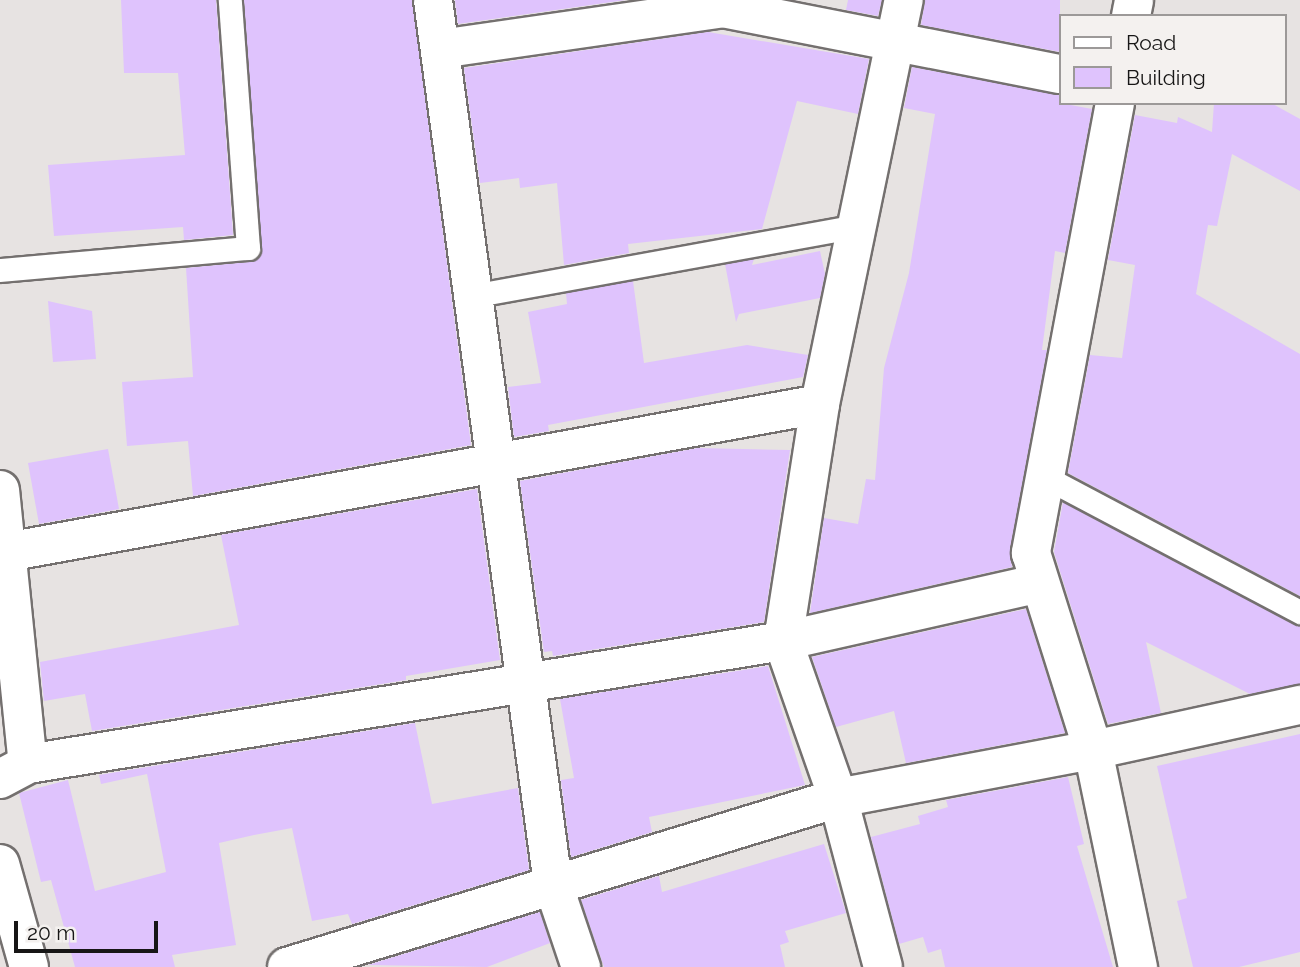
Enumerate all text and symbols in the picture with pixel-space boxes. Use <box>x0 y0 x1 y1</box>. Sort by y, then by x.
legend <box>1058 14 1286 105</box>
text: Road <box>1126 30 1176 55</box>
text: Building <box>1126 65 1206 90</box>
scale bar <box>18 908 161 952</box>
text: 20 m <box>27 920 75 945</box>

